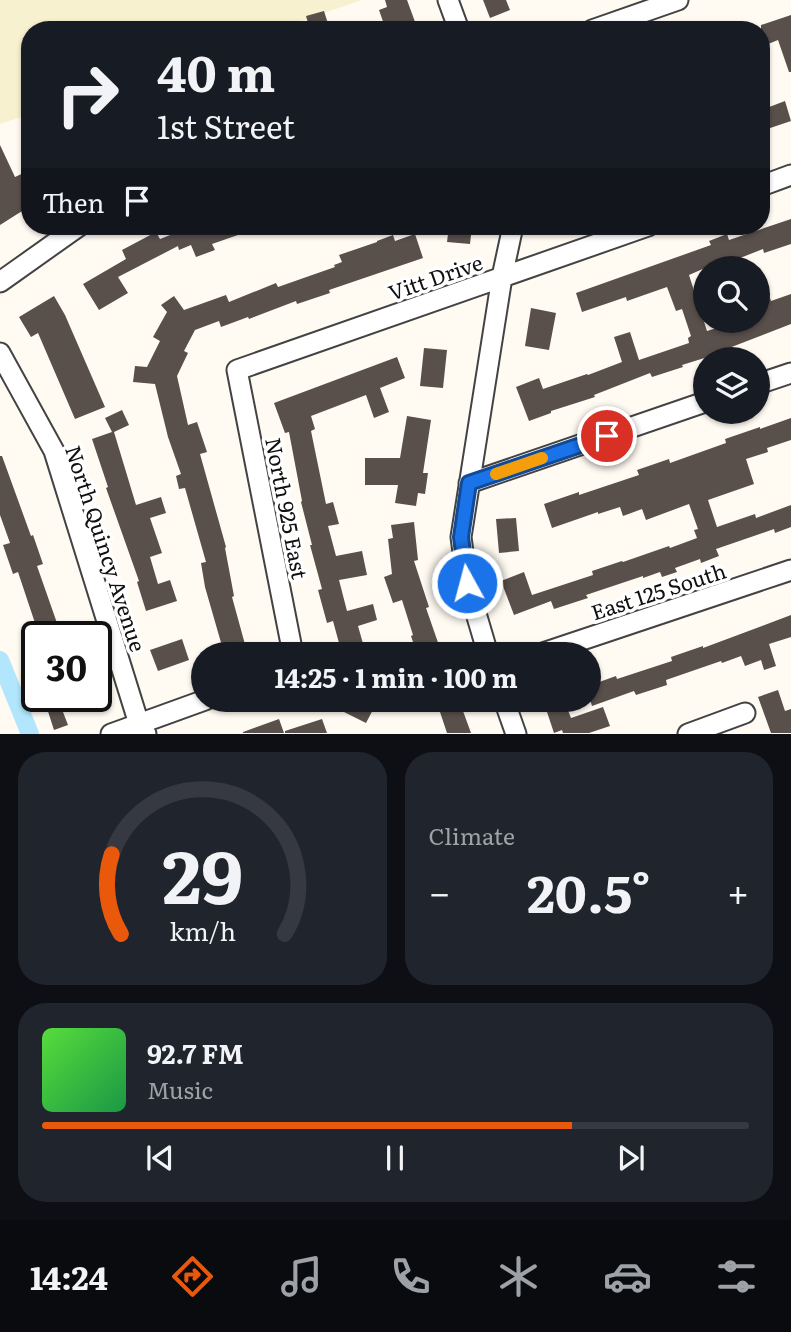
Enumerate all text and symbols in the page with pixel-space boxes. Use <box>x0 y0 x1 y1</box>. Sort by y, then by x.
text: 40 m <box>157 34 275 107</box>
icon: right <box>42 49 133 140</box>
text: 1st Street <box>157 101 295 149</box>
text: Then <box>42 182 104 221</box>
icon: arrive <box>118 182 156 220</box>
street label: Vitt Drive <box>384 245 486 307</box>
map controls <box>693 256 770 424</box>
button: search <box>693 256 770 333</box>
button: layers <box>693 347 770 424</box>
pin <box>577 406 637 466</box>
icon: arrive <box>588 417 626 455</box>
street label: North 925 East <box>259 435 317 582</box>
street label: North Quincy Avenue <box>59 441 155 655</box>
position arrow <box>430 546 504 620</box>
street label: East 125 South <box>586 554 730 626</box>
speed limit sign: 30 <box>21 621 112 712</box>
text: 14:25 · 1 min · 100 m <box>274 657 518 696</box>
text: Climate <box>429 818 515 852</box>
text: 29 <box>162 819 243 927</box>
text: 20.5° <box>527 852 651 929</box>
text: − <box>429 862 451 919</box>
text: + <box>727 862 749 919</box>
text: km/h <box>169 912 236 949</box>
text: 92.7 FM <box>147 1033 244 1072</box>
text: Music <box>147 1072 213 1106</box>
icon: previous <box>141 1139 179 1177</box>
icon: pause <box>376 1139 414 1177</box>
icon: next <box>612 1139 650 1177</box>
text: 14:24 <box>30 1252 108 1300</box>
icon: directions <box>168 1252 217 1301</box>
icon: music <box>277 1252 326 1301</box>
icon: phone <box>386 1252 435 1301</box>
icon: climate <box>494 1252 543 1301</box>
icon: car <box>603 1252 652 1301</box>
icon: filters <box>712 1252 761 1301</box>

